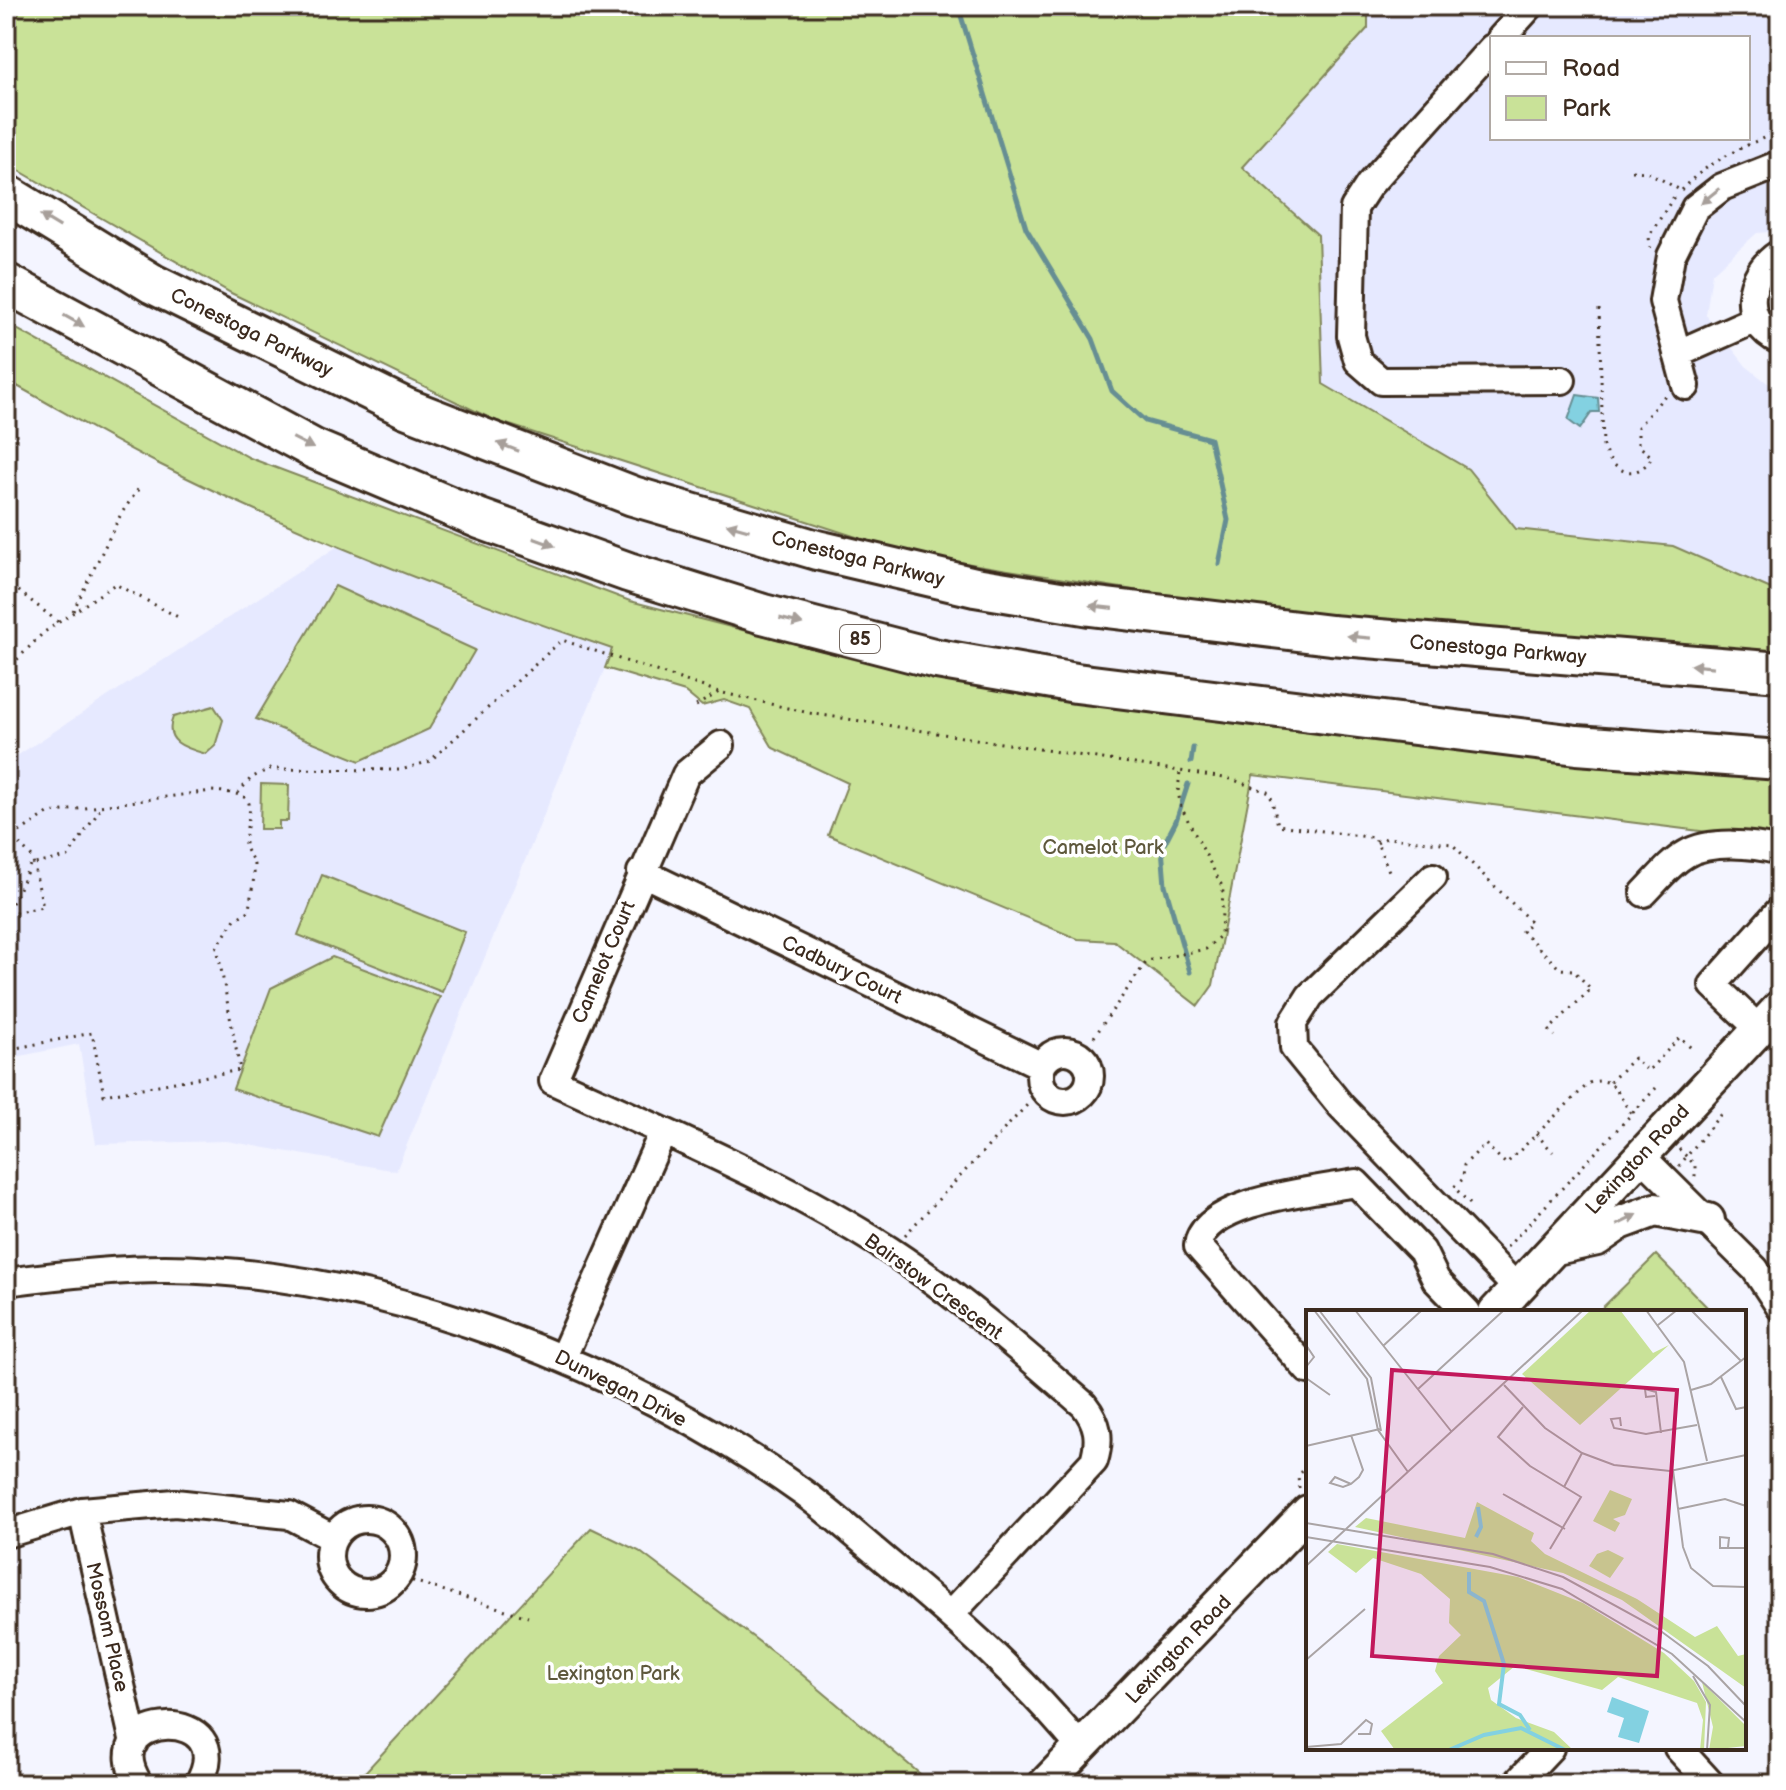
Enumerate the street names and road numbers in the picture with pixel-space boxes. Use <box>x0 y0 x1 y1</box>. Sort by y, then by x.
street label: Conestoga Parkway <box>166 283 337 383</box>
street label: Conestoga Parkway <box>769 526 947 592</box>
road number: 85 <box>840 625 880 653</box>
street label: Conestoga Parkway <box>1408 630 1587 670</box>
street label: Camelot Court <box>567 897 641 1027</box>
street label: Cadbury Court <box>778 930 906 1009</box>
street label: Lexington Road <box>1581 1100 1695 1220</box>
street label: Bairstow Crescent <box>860 1229 1007 1345</box>
street label: Dunvegan Drive <box>551 1345 691 1433</box>
street label: Mossom Place <box>80 1560 134 1695</box>
street label: Lexington Road <box>1121 1591 1236 1709</box>

